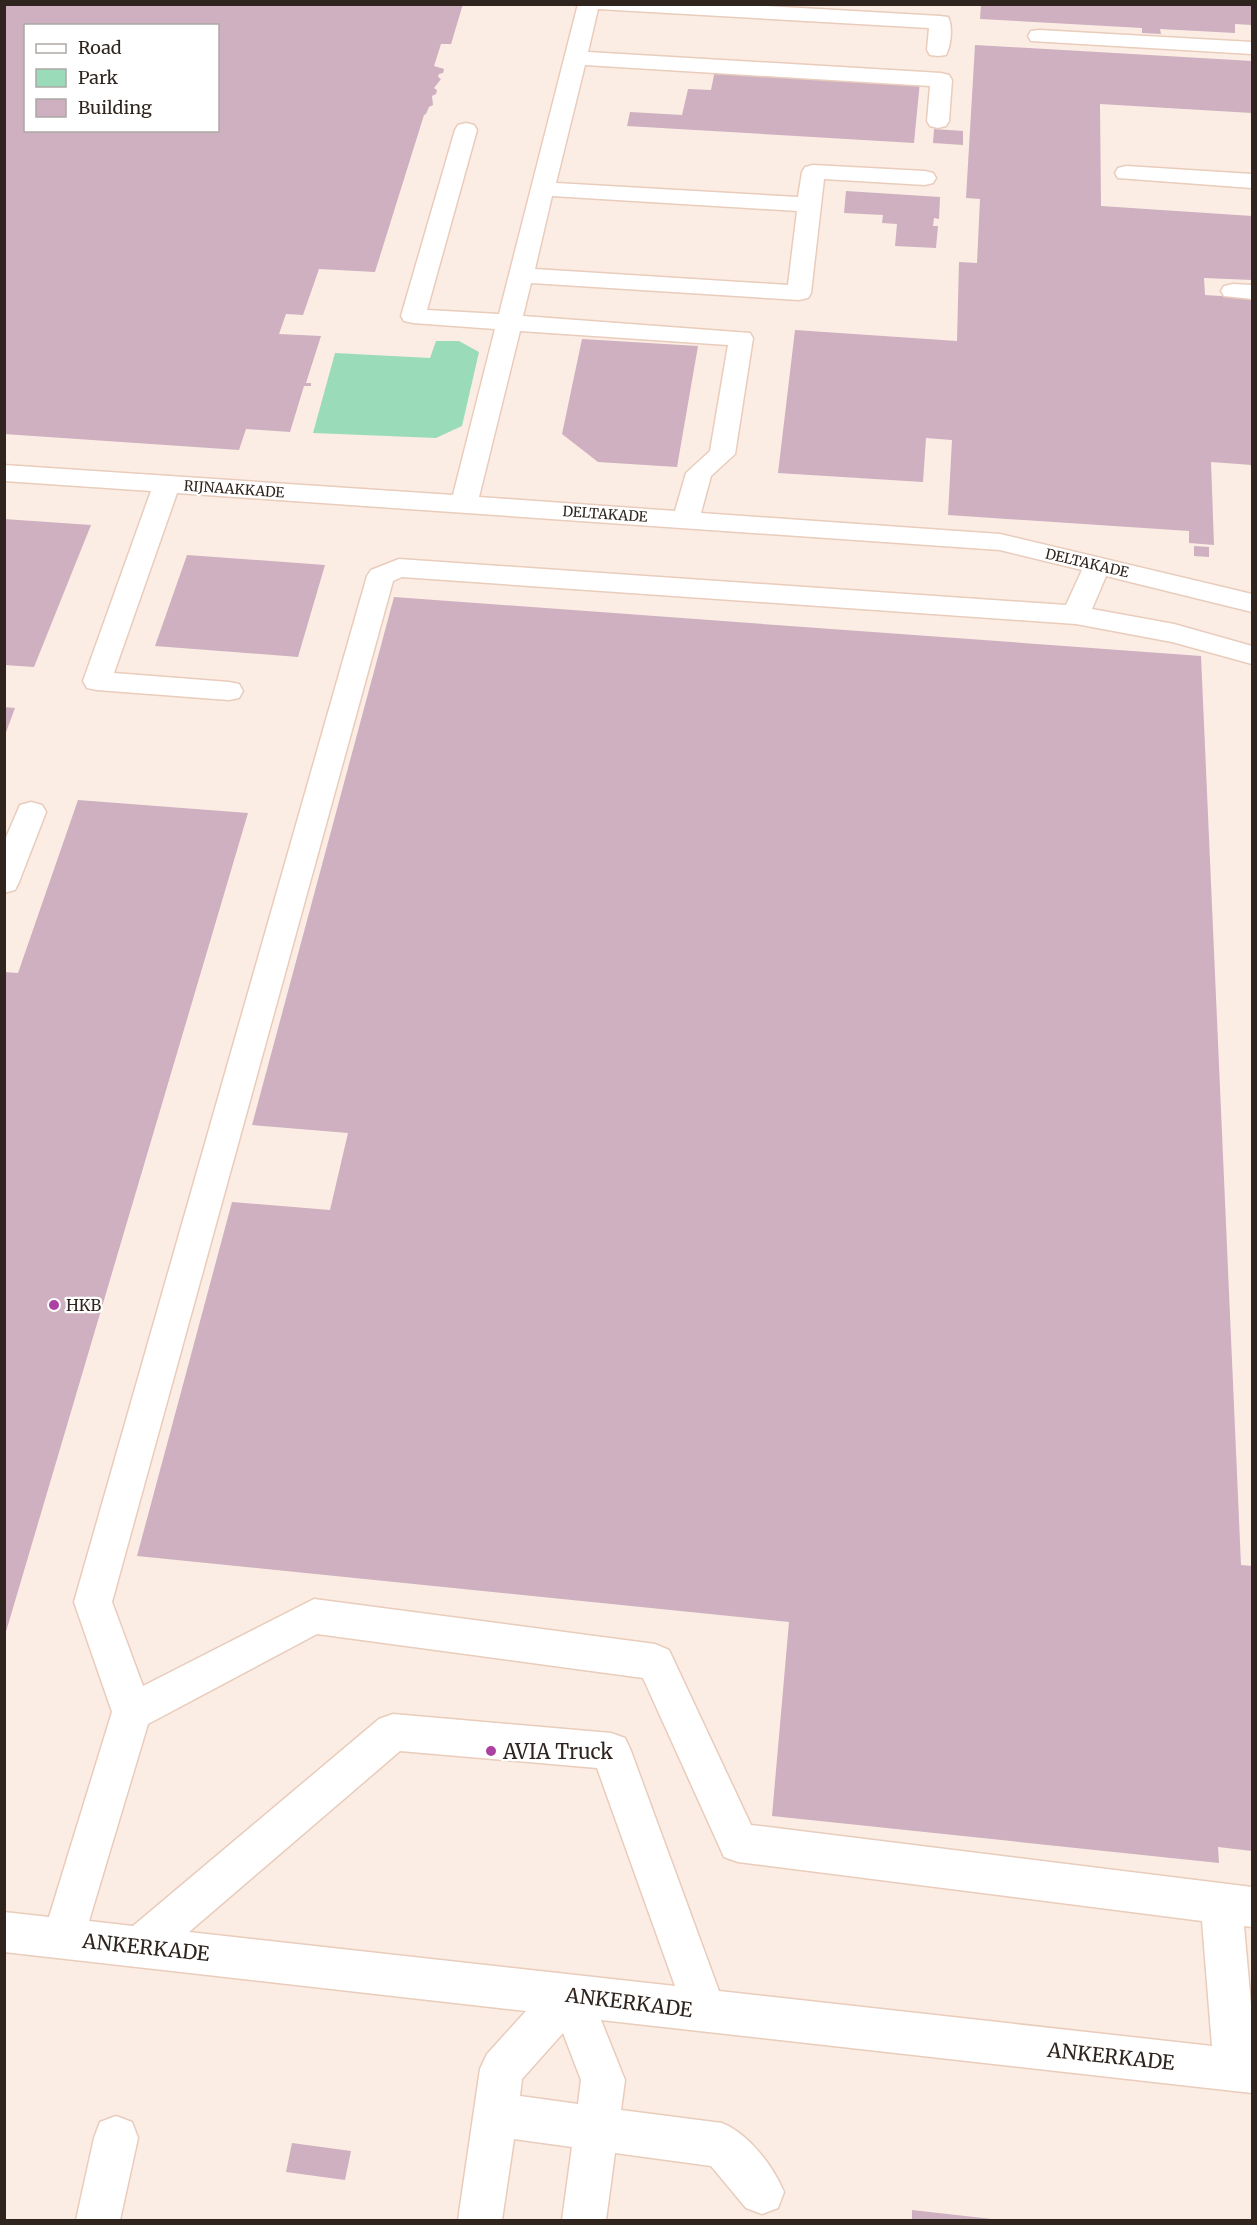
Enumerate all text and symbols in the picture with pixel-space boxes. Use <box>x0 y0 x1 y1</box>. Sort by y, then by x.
legend <box>24 24 219 132</box>
text: Road <box>78 36 122 59</box>
text: Park <box>78 66 119 89</box>
text: Building <box>78 96 152 119</box>
street label: RIJNAAKKADE <box>183 477 285 502</box>
street label: DELTAKADE <box>562 502 648 526</box>
street label: DELTAKADE <box>1044 545 1131 581</box>
place label: HKB <box>66 1295 102 1315</box>
marker: HKB <box>47 1298 61 1312</box>
place label: AVIA Truck <box>502 1739 613 1764</box>
marker: AVIA Truck <box>484 1744 498 1758</box>
street label: ANKERKADE <box>80 1928 211 1966</box>
street label: ANKERKADE <box>563 1982 694 2022</box>
street label: ANKERKADE <box>1045 2037 1176 2075</box>

